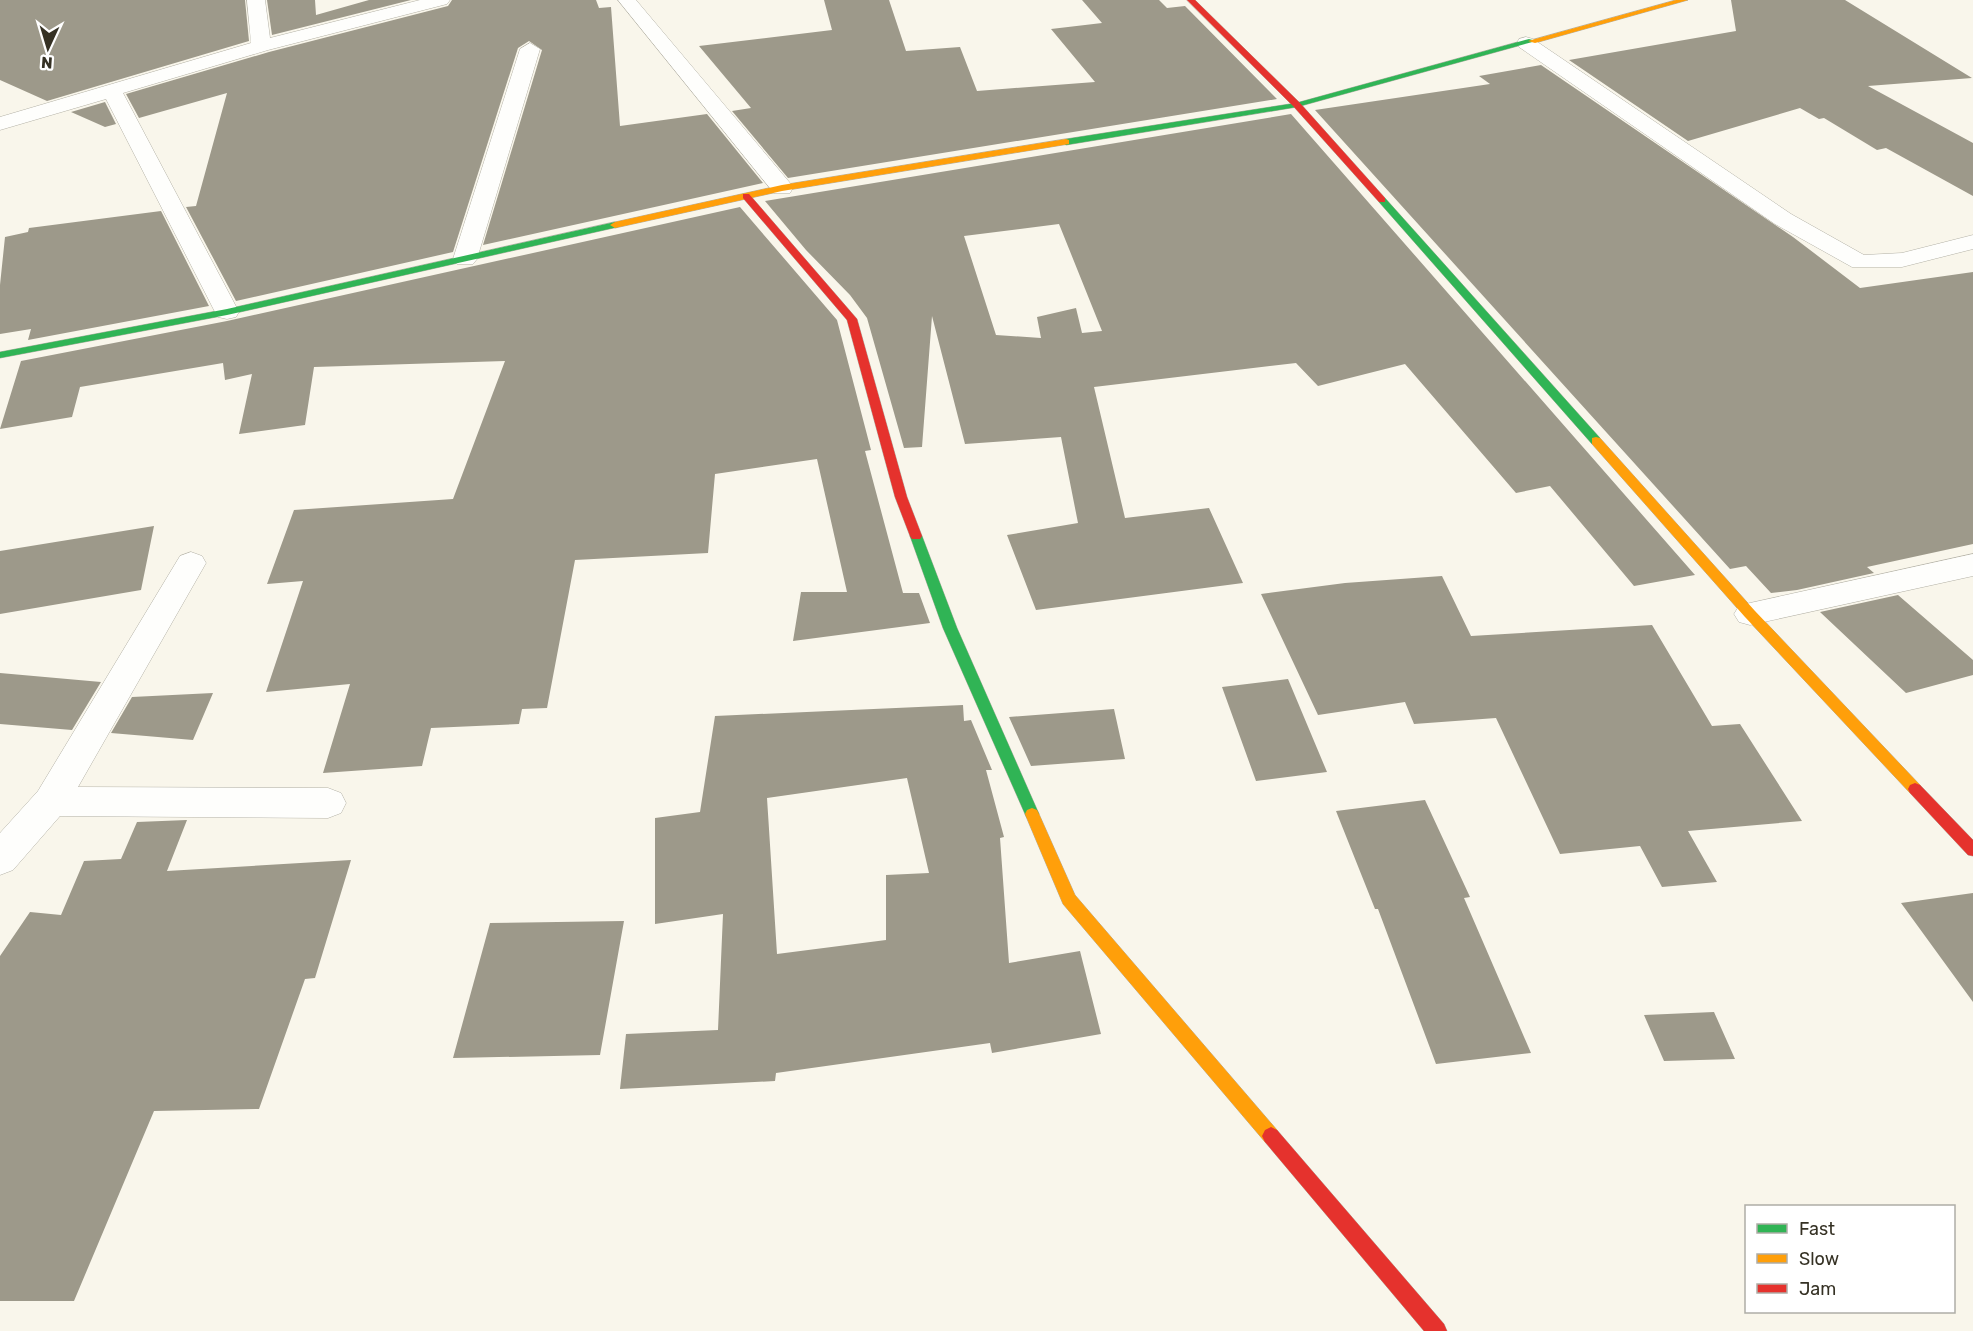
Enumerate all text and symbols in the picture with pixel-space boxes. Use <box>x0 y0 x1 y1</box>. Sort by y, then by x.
north arrow <box>18 18 78 78</box>
text: N <box>41 53 53 72</box>
legend <box>1745 1205 1955 1313</box>
text: Fast <box>1799 1218 1835 1240</box>
text: Slow <box>1799 1248 1839 1270</box>
text: Jam <box>1799 1278 1836 1300</box>

